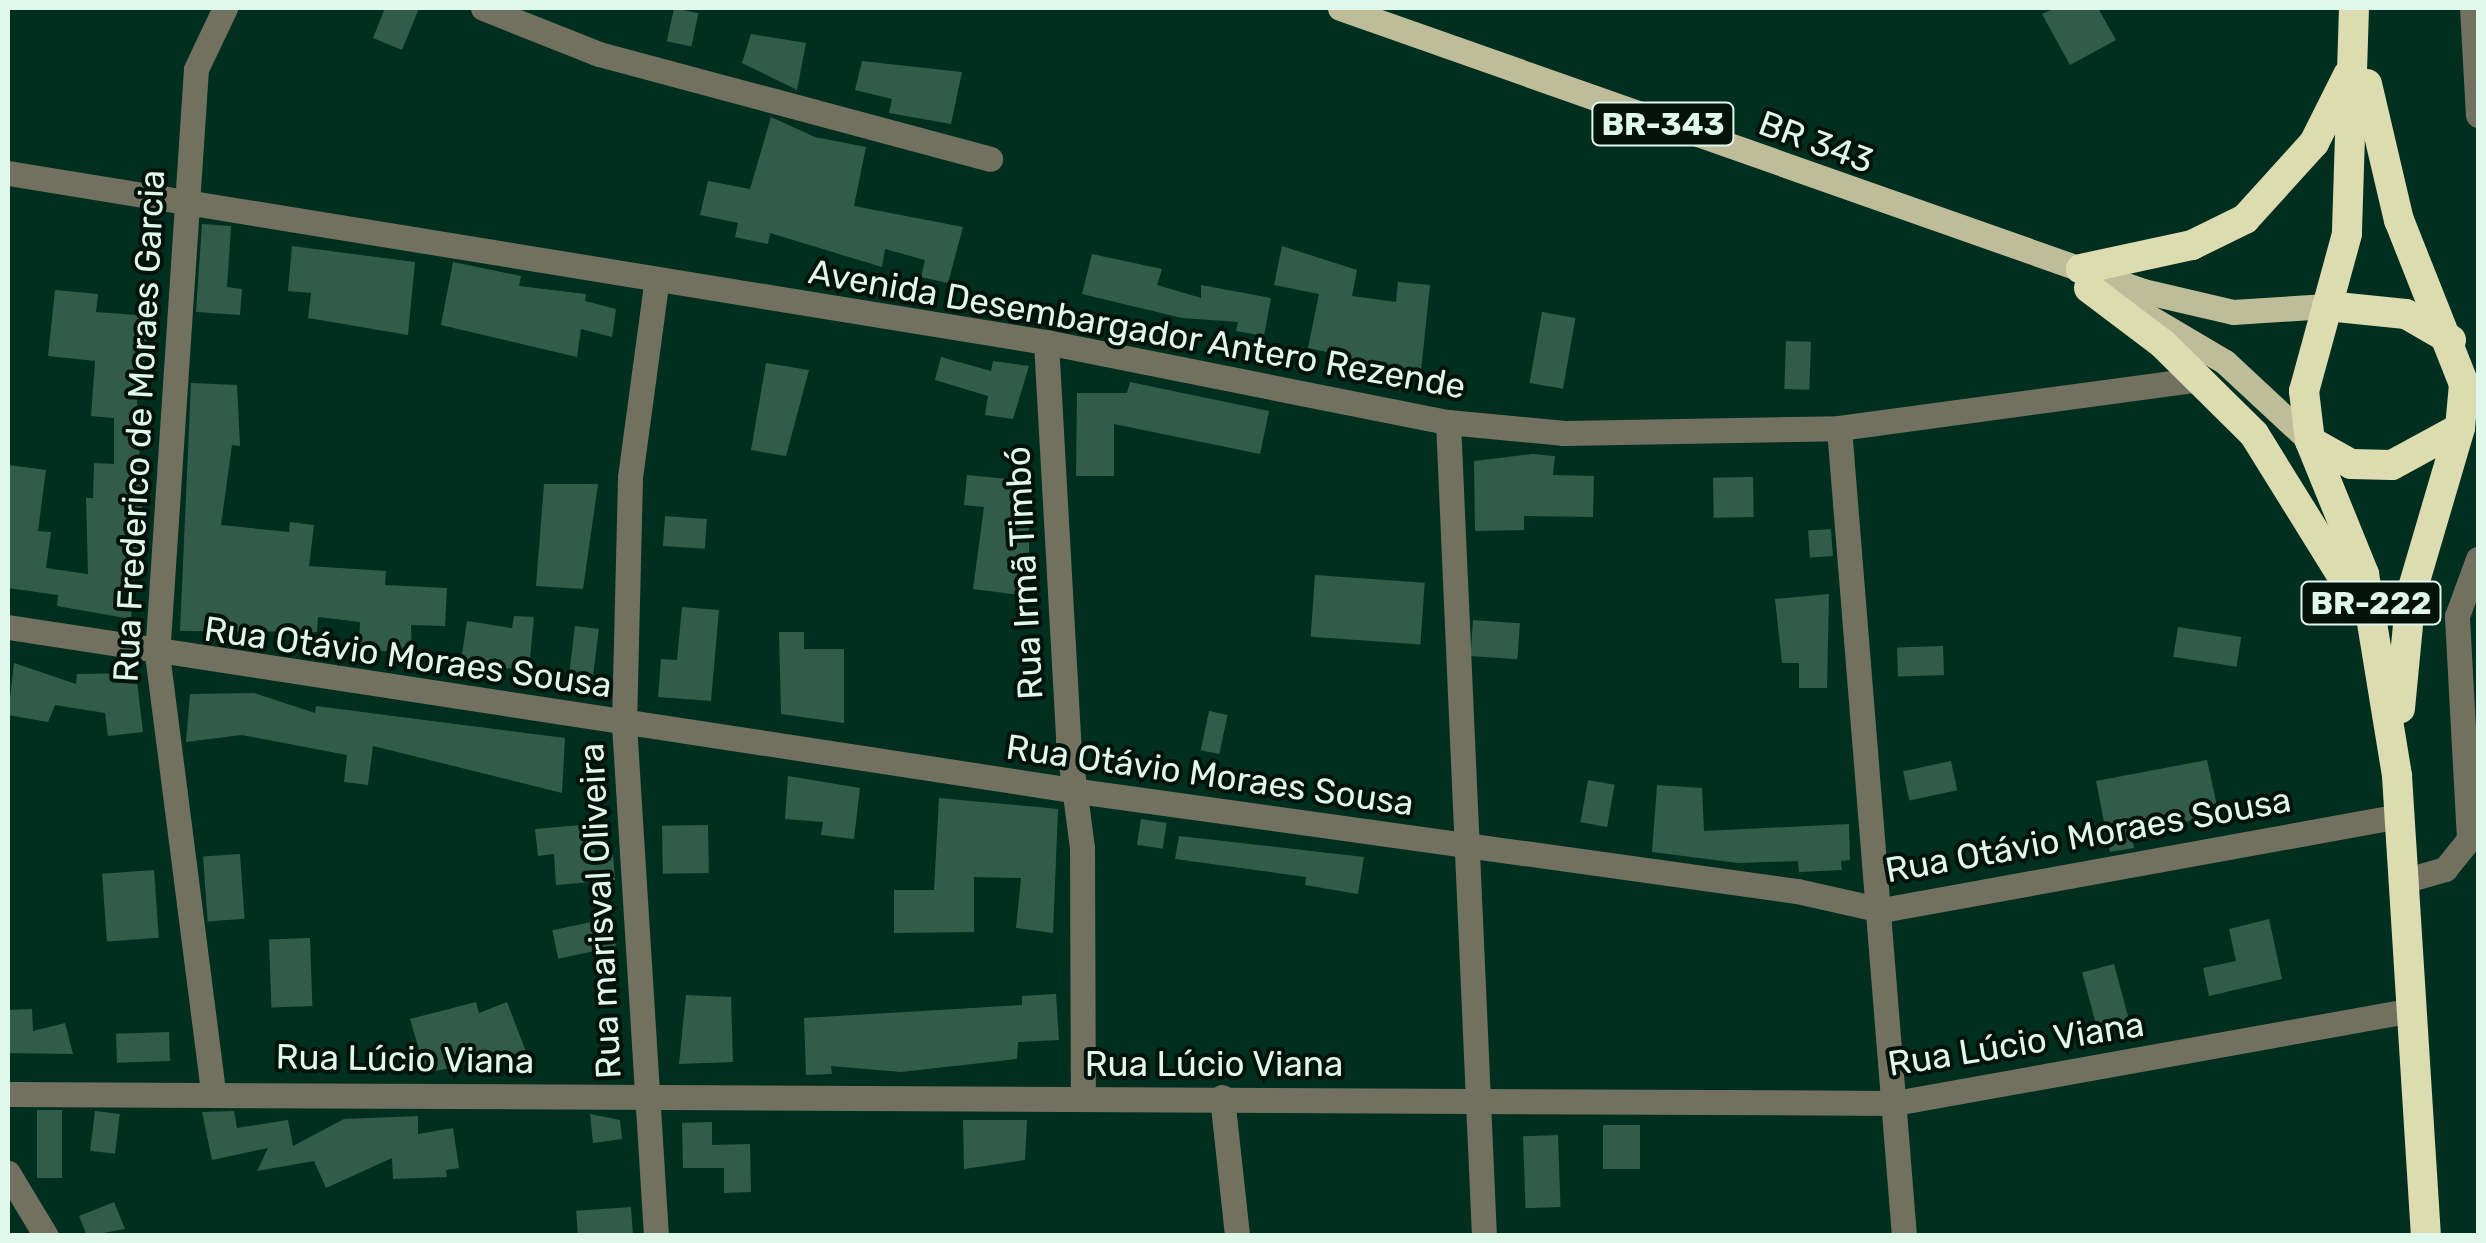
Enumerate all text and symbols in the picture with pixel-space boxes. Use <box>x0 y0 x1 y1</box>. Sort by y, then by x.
road number: BR-343 <box>1590 97 1736 151</box>
street label: BR 343 <box>1753 102 1879 182</box>
street label: Rua Frederico de Moraes Garcia <box>105 169 173 683</box>
street label: Avenida Desembargador Antero Rezende <box>804 250 1470 408</box>
street label: Rua Irmã Timbó <box>996 445 1052 701</box>
road number: BR-222 <box>2298 576 2444 630</box>
street label: Rua Otávio Moraes Sousa <box>202 608 614 706</box>
street label: Rua Otávio Moraes Sousa <box>1004 726 1416 824</box>
street label: Rua marisval Oliveira <box>570 742 630 1080</box>
street label: Rua Otávio Moraes Sousa <box>1882 779 2294 891</box>
street label: Rua Lúcio Viana <box>1884 1003 2148 1085</box>
street label: Rua Lúcio Viana <box>275 1036 535 1082</box>
street label: Rua Lúcio Viana <box>1084 1043 1344 1085</box>

